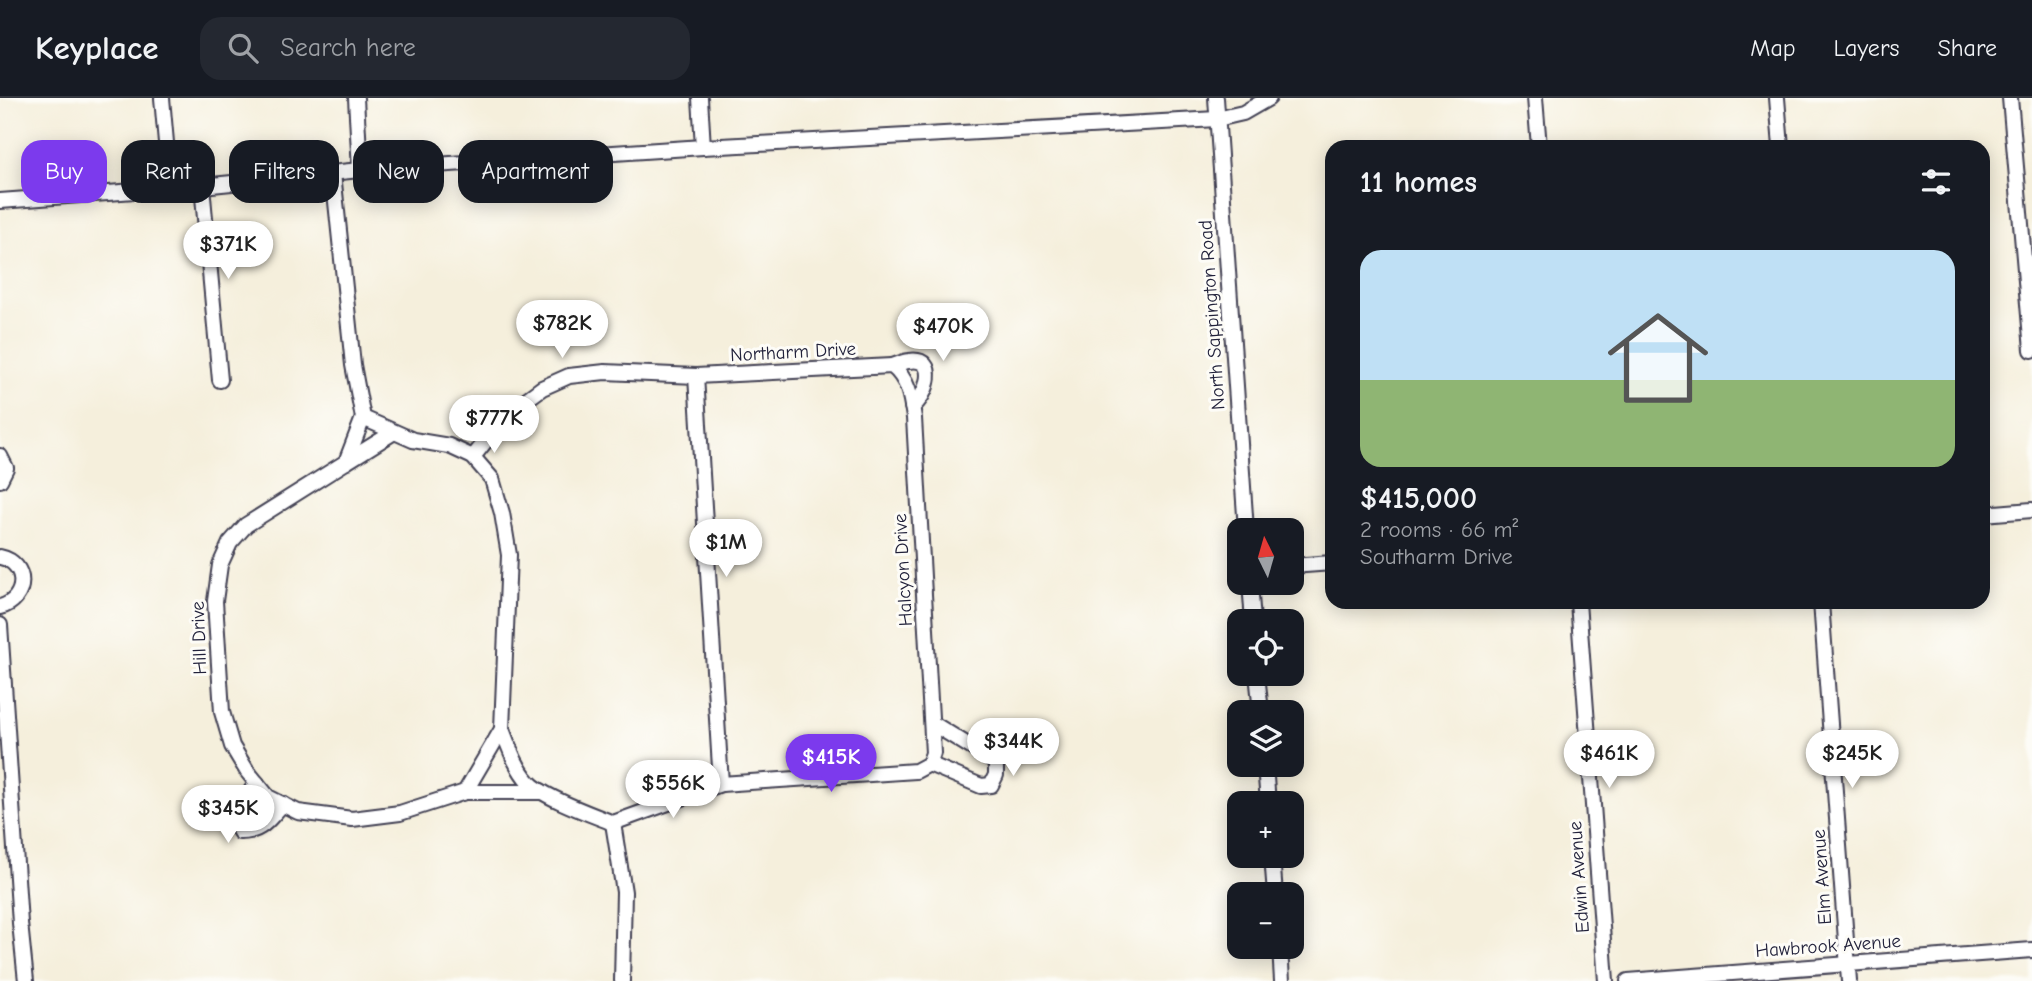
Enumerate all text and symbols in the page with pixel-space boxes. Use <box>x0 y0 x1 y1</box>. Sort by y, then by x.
search box <box>200 17 690 80</box>
text: Keyplace <box>35 29 158 67</box>
icon: search <box>224 29 262 67</box>
text: Search here <box>280 33 416 63</box>
text: Map <box>1750 34 1796 62</box>
text: Layers <box>1834 34 1899 62</box>
text: Share <box>1937 34 1997 62</box>
chip: Buy <box>21 140 107 203</box>
chip: Rent <box>121 140 215 203</box>
chip: Filters <box>229 140 339 203</box>
chip: New <box>353 140 444 203</box>
chip: Apartment <box>458 140 613 203</box>
icon: filters <box>1917 163 1955 201</box>
text: 11 homes <box>1360 165 1477 200</box>
street label: North Sappington Road <box>1194 219 1230 411</box>
pin: $371K <box>179 222 277 281</box>
text: $371K <box>199 230 257 257</box>
icon: home <box>1595 295 1721 421</box>
pin: $782K <box>513 300 611 360</box>
pin: $470K <box>894 303 992 363</box>
text: $782K <box>532 309 592 336</box>
text: $470K <box>912 312 974 339</box>
street label: Northarm Drive <box>730 338 856 366</box>
pin: $777K <box>445 396 543 455</box>
text: $777K <box>465 404 523 431</box>
text: $415,000 <box>1360 481 1477 516</box>
street label: Halcyon Drive <box>889 513 917 627</box>
text: 2 rooms · 66 m² <box>1360 516 1518 543</box>
north arrow <box>1227 518 1304 595</box>
map controls <box>1227 518 1304 959</box>
pin: $1M <box>692 519 760 579</box>
text: $1M <box>705 528 747 555</box>
text: Southarm Drive <box>1360 543 1513 570</box>
street label: Hill Drive <box>187 601 211 675</box>
button: locate <box>1227 609 1304 686</box>
button: layers <box>1227 700 1304 777</box>
pin: $344K <box>964 718 1062 778</box>
text: $344K <box>983 727 1043 754</box>
pin: $461K <box>1560 730 1658 790</box>
pin: $245K <box>1803 730 1901 790</box>
pin: $415K <box>782 734 880 794</box>
text: $461K <box>1580 739 1638 766</box>
text: $245K <box>1822 739 1882 766</box>
text: $415K <box>802 743 860 770</box>
pin: $556K <box>624 760 722 820</box>
text: $556K <box>641 769 705 796</box>
pin: $345K <box>179 786 277 845</box>
button: + <box>1227 791 1304 868</box>
text: $345K <box>197 794 259 821</box>
street label: Edwin Avenue <box>1564 820 1594 934</box>
street label: Elm Avenue <box>1808 829 1836 925</box>
button: − <box>1227 882 1304 959</box>
street label: Hawbrook Avenue <box>1755 930 1901 962</box>

